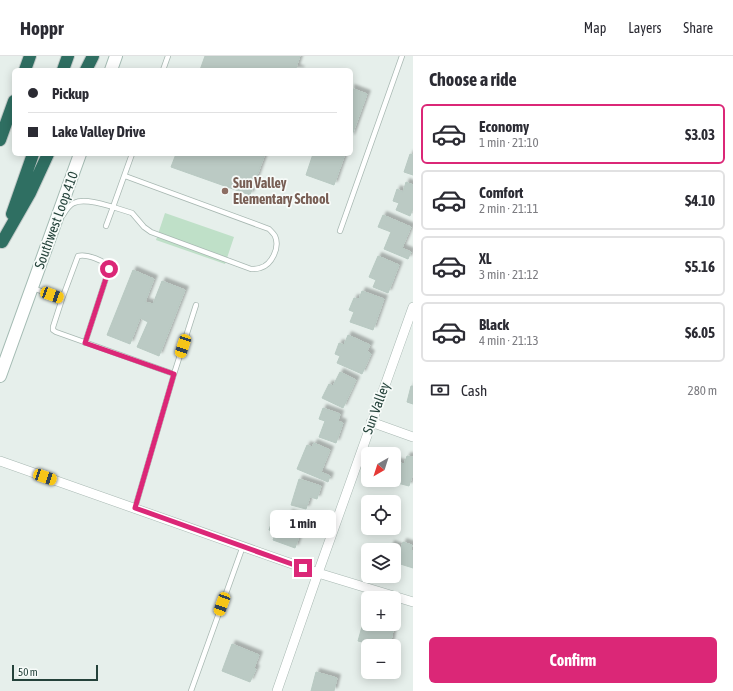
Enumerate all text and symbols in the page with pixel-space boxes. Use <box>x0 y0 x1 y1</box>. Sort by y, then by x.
text: Hoppr <box>20 17 64 39</box>
text: Map <box>584 20 606 36</box>
text: Layers <box>628 20 661 36</box>
text: Share <box>683 20 713 36</box>
text: Choose a ride <box>429 69 517 90</box>
text: Pickup <box>52 85 89 102</box>
icon: car <box>431 116 467 152</box>
text: Economy <box>479 118 529 135</box>
text: Lake Valley Drive <box>52 123 146 140</box>
text: $3.03 <box>685 126 715 143</box>
text: 1 min · 21:10 <box>479 135 539 150</box>
street label: Southwest Loop 410 <box>31 169 81 271</box>
place label: Sun Valley Elementary School <box>233 175 329 207</box>
icon: car <box>431 182 467 218</box>
text: Comfort <box>479 184 523 201</box>
marker: Sun Valley Elementary School <box>220 186 230 196</box>
text: $4.10 <box>685 192 715 209</box>
text: 2 min · 21:11 <box>479 201 539 216</box>
icon: car <box>431 248 467 284</box>
text: XL <box>479 250 492 267</box>
text: $5.16 <box>685 258 715 275</box>
route start <box>100 260 118 278</box>
text: 3 min · 21:12 <box>479 267 539 282</box>
car <box>39 285 65 305</box>
icon: car <box>431 314 467 350</box>
text: Black <box>479 316 509 333</box>
text: $6.05 <box>685 324 715 341</box>
car <box>174 333 192 359</box>
text: 4 min · 21:13 <box>479 333 539 348</box>
icon: cash <box>429 379 451 401</box>
street label: Sun Valley <box>359 380 393 436</box>
text: Cash <box>461 382 487 399</box>
text: 280 m <box>688 383 717 398</box>
north arrow <box>361 447 401 487</box>
map controls <box>361 447 401 679</box>
car <box>32 467 58 487</box>
button: locate <box>361 495 401 535</box>
callout: 1 min <box>270 510 336 538</box>
text: 1 min <box>290 516 316 531</box>
button: layers <box>361 543 401 583</box>
route end <box>294 559 312 577</box>
car <box>212 591 232 617</box>
button: + <box>361 591 401 631</box>
button: Confirm <box>429 637 717 683</box>
button: − <box>361 639 401 679</box>
scale bar <box>12 663 98 682</box>
text: 50 m <box>18 666 38 678</box>

